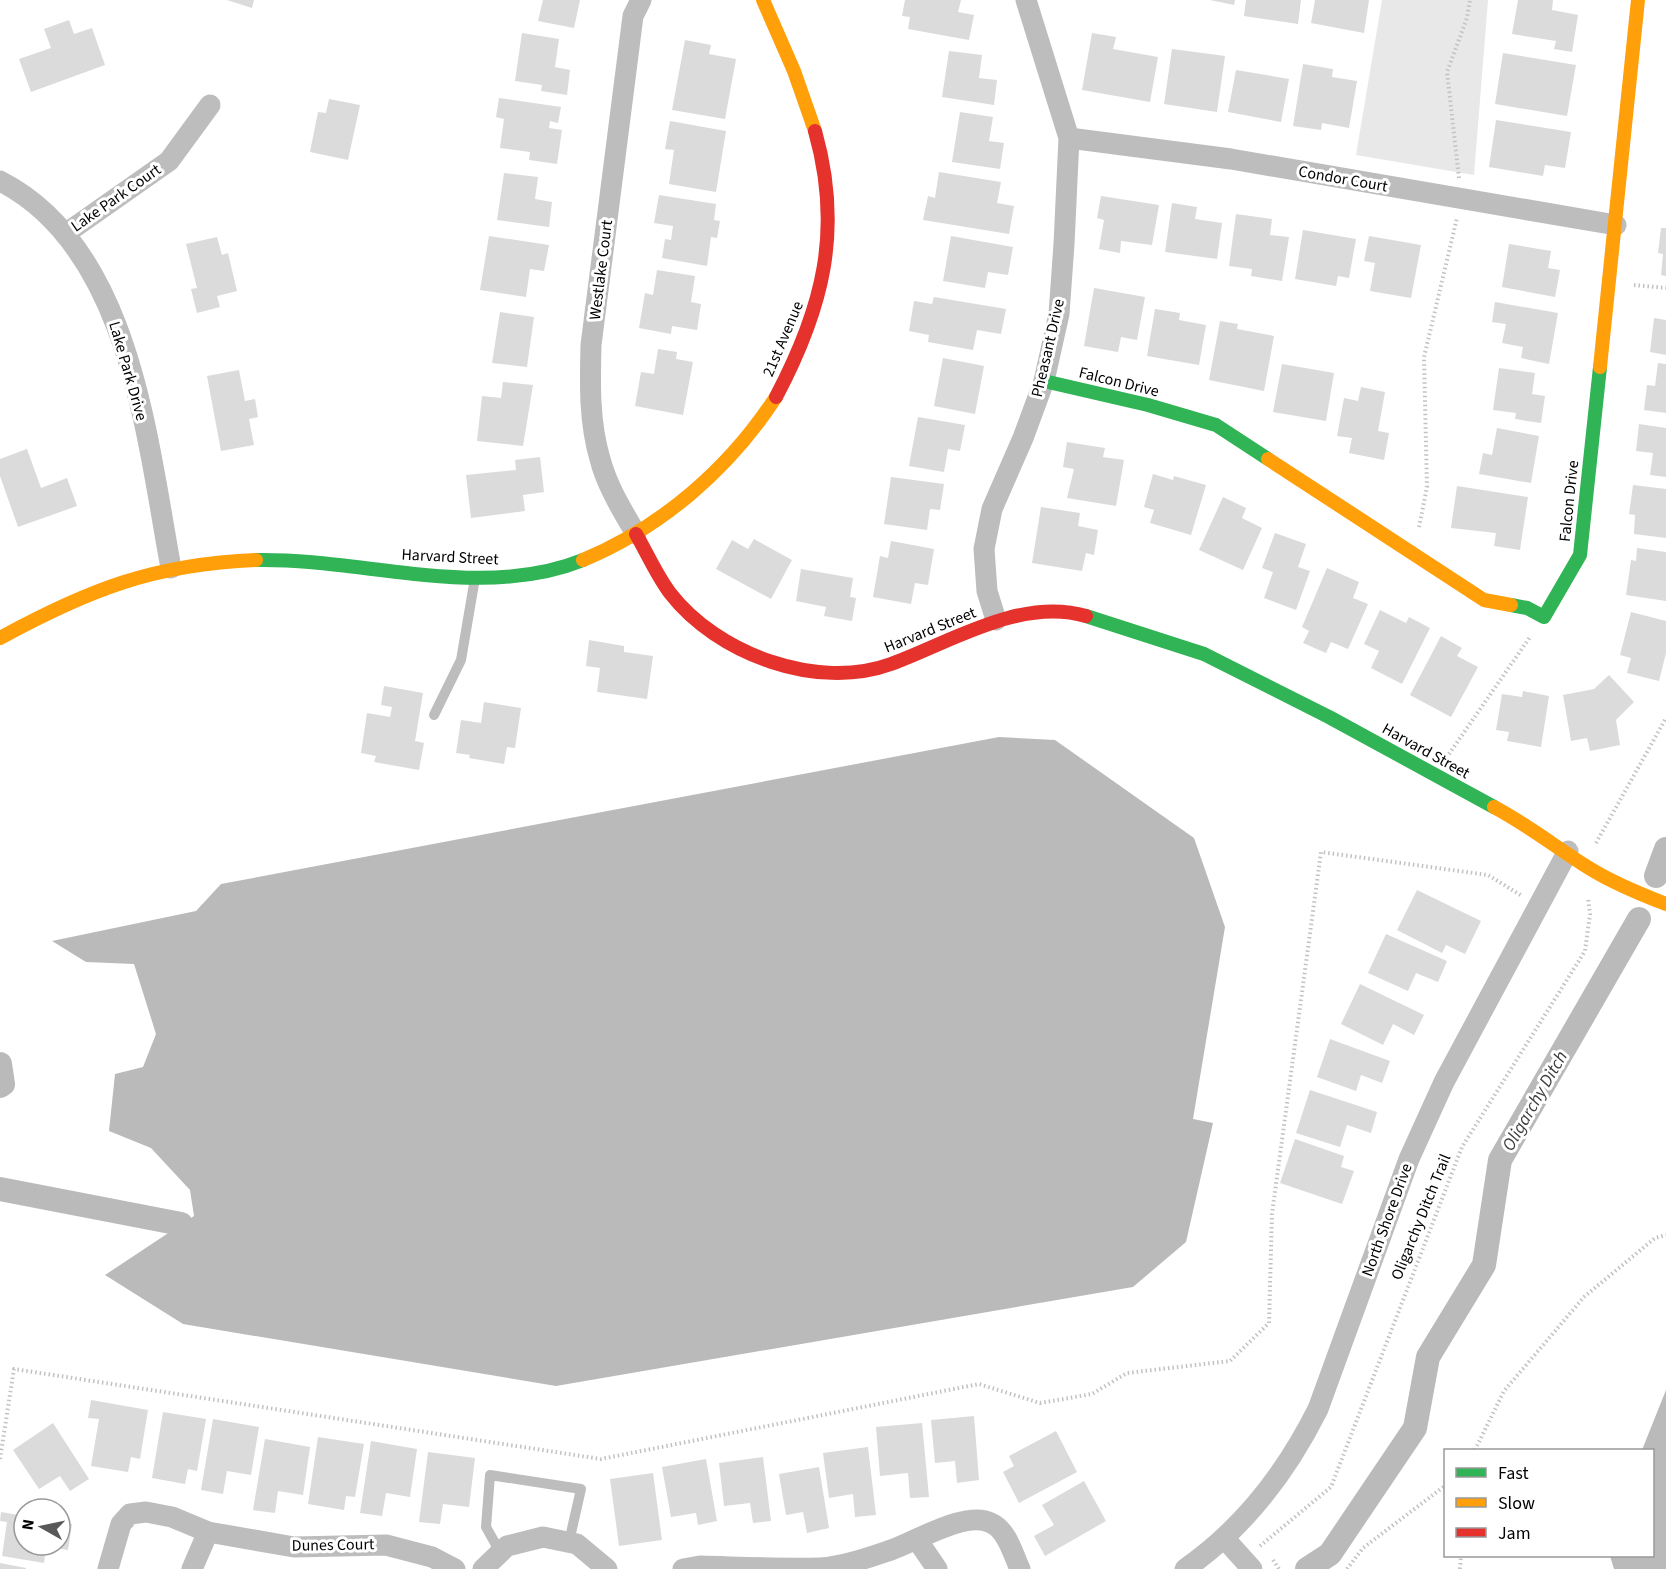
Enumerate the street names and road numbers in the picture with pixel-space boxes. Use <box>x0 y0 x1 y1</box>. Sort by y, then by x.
street label: Lake Park Court <box>67 158 166 237</box>
street label: Condor Court <box>1297 160 1390 198</box>
street label: Westlake Court <box>584 218 618 321</box>
street label: Pheasant Drive <box>1026 297 1070 399</box>
street label: 21st Avenue <box>757 298 809 380</box>
street label: Lake Park Drive <box>103 319 153 423</box>
street label: Falcon Drive <box>1077 361 1161 403</box>
street label: Falcon Drive <box>1554 459 1584 543</box>
street label: Harvard Street <box>401 543 500 571</box>
street label: Harvard Street <box>881 601 980 658</box>
street label: Harvard Street <box>1378 718 1474 784</box>
street label: Oligarchy Ditch Trail <box>1386 1151 1456 1283</box>
street label: North Shore Drive <box>1356 1160 1418 1280</box>
street label: Dunes Court <box>292 1533 375 1557</box>

